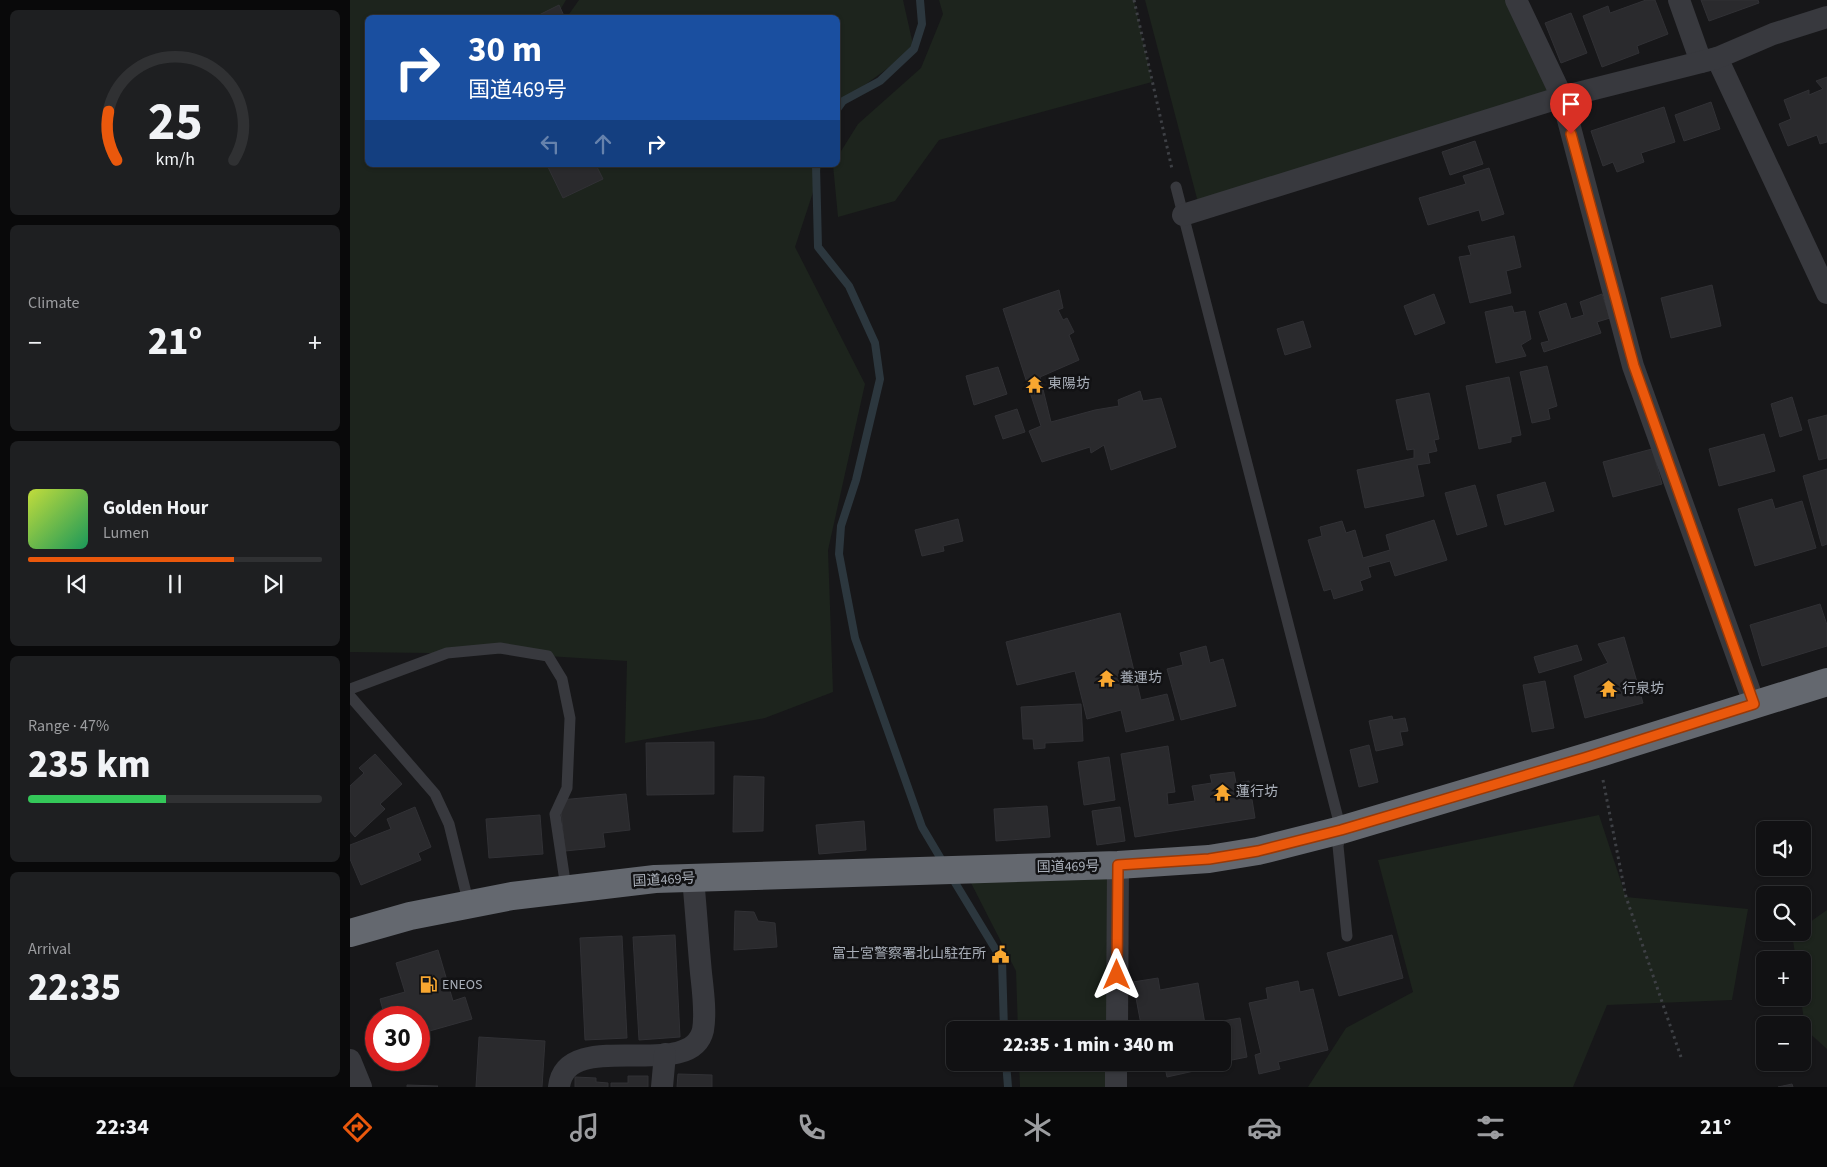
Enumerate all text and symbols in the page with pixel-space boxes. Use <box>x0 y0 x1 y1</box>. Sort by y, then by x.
text: 30 m <box>468 25 542 75</box>
icon: right <box>385 35 450 100</box>
text: 国道469号 <box>468 74 567 106</box>
pin <box>1550 83 1592 134</box>
text: 25 <box>148 86 202 160</box>
icon: arrive <box>1557 90 1585 118</box>
icon: left <box>536 130 564 158</box>
icon: ahead <box>589 130 617 158</box>
icon: right <box>642 130 670 158</box>
text: km/h <box>155 147 195 172</box>
text: Climate <box>28 292 79 314</box>
text: 21° <box>148 315 202 369</box>
text: − <box>28 323 42 363</box>
text: + <box>308 323 322 363</box>
temple icon: 東陽坊 <box>1024 374 1044 394</box>
place label: 東陽坊 <box>1048 374 1090 394</box>
text: Golden Hour <box>103 495 208 522</box>
text: Lumen <box>103 522 149 544</box>
icon: previous <box>63 570 91 598</box>
icon: pause <box>161 570 189 598</box>
icon: next <box>259 570 287 598</box>
temple icon: 養運坊 <box>1096 668 1116 688</box>
place label: 養運坊 <box>1120 668 1162 688</box>
temple icon: 行泉坊 <box>1598 679 1618 699</box>
place label: 行泉坊 <box>1622 679 1664 699</box>
text: Range · 47% <box>28 715 109 737</box>
text: 235 km <box>28 738 150 792</box>
temple icon: 蓮行坊 <box>1212 782 1232 802</box>
place label: 蓮行坊 <box>1236 782 1278 802</box>
map controls <box>1756 821 1811 1071</box>
button: sound <box>1756 821 1811 876</box>
street label: 国道469号 <box>1036 856 1100 878</box>
street label: 国道469号 <box>632 868 696 892</box>
button: search <box>1756 886 1811 941</box>
text: Arrival <box>28 938 71 960</box>
place label: 富士宮警察署北山駐在所 <box>832 944 986 964</box>
public building icon: 富士宮警察署北山駐在所 <box>990 944 1010 964</box>
position arrow <box>1090 948 1142 1000</box>
button: + <box>1756 951 1811 1006</box>
text: 22:35 <box>28 961 121 1015</box>
fuel station icon: ENEOS <box>418 975 438 995</box>
place label: ENEOS <box>442 975 483 995</box>
speed limit sign: 30 <box>365 1006 430 1071</box>
button: − <box>1756 1016 1811 1071</box>
text: 22:35 · 1 min · 340 m <box>1003 1032 1174 1059</box>
icon: directions <box>340 1110 375 1145</box>
icon: music <box>567 1110 602 1145</box>
icon: phone <box>794 1110 829 1145</box>
icon: climate <box>1020 1110 1055 1145</box>
icon: car <box>1247 1110 1282 1145</box>
icon: filters <box>1473 1110 1508 1145</box>
text: 22:34 <box>96 1111 149 1143</box>
text: 21° <box>1700 1111 1731 1143</box>

